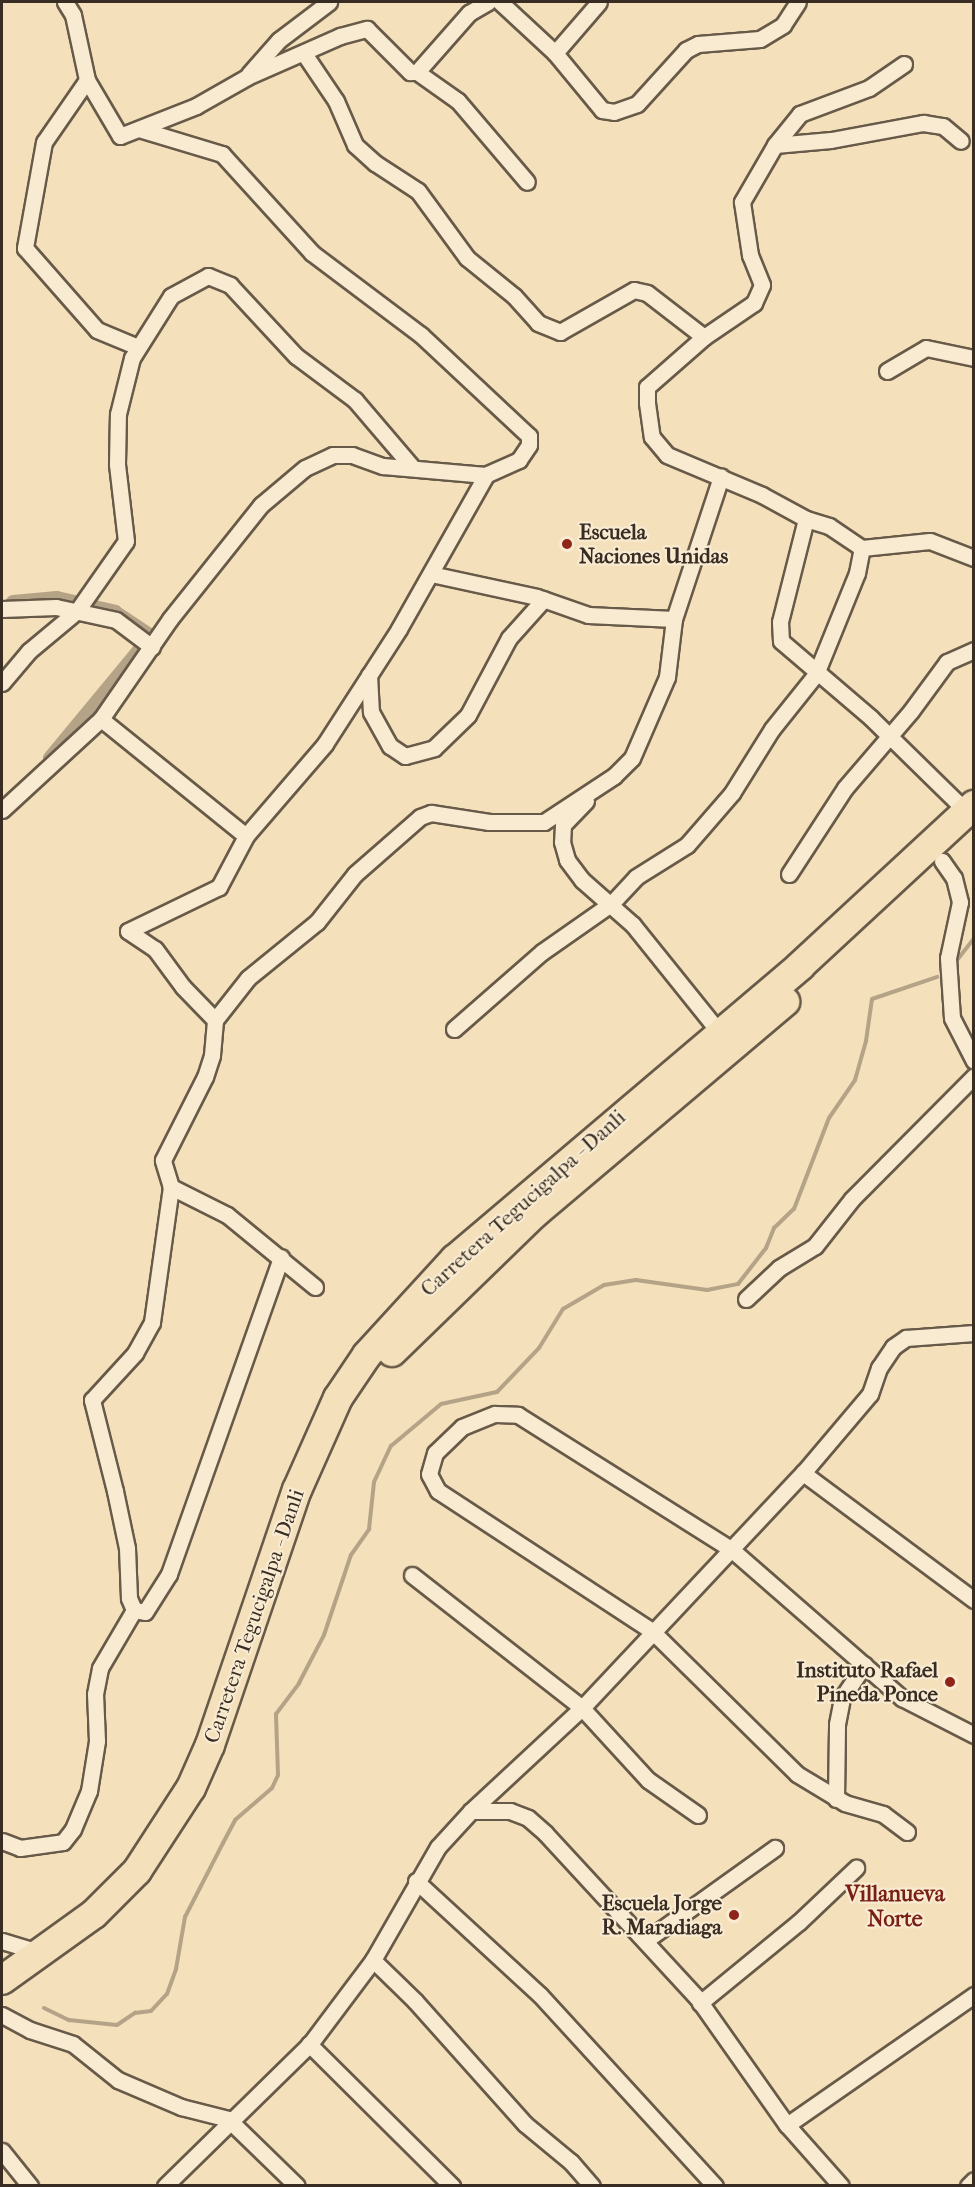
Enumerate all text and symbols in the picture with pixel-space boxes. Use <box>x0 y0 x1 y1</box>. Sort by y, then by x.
place label: Escuela Naciones Unidas <box>579 519 728 569</box>
marker: Escuela Naciones Unidas <box>560 537 574 551</box>
street label: Carretera Tegucigalpa - Danli <box>415 1104 631 1302</box>
street label: Carretera Tegucigalpa - Danli <box>199 1486 309 1746</box>
place label: Instituto Rafael Pineda Ponce <box>796 1657 938 1707</box>
marker: Instituto Rafael Pineda Ponce <box>943 1675 957 1689</box>
district label: Villanueva Norte <box>845 1881 945 1933</box>
place label: Escuela Jorge R. Maradiaga <box>602 1890 722 1940</box>
marker: Escuela Jorge R. Maradiaga <box>727 1908 741 1922</box>

